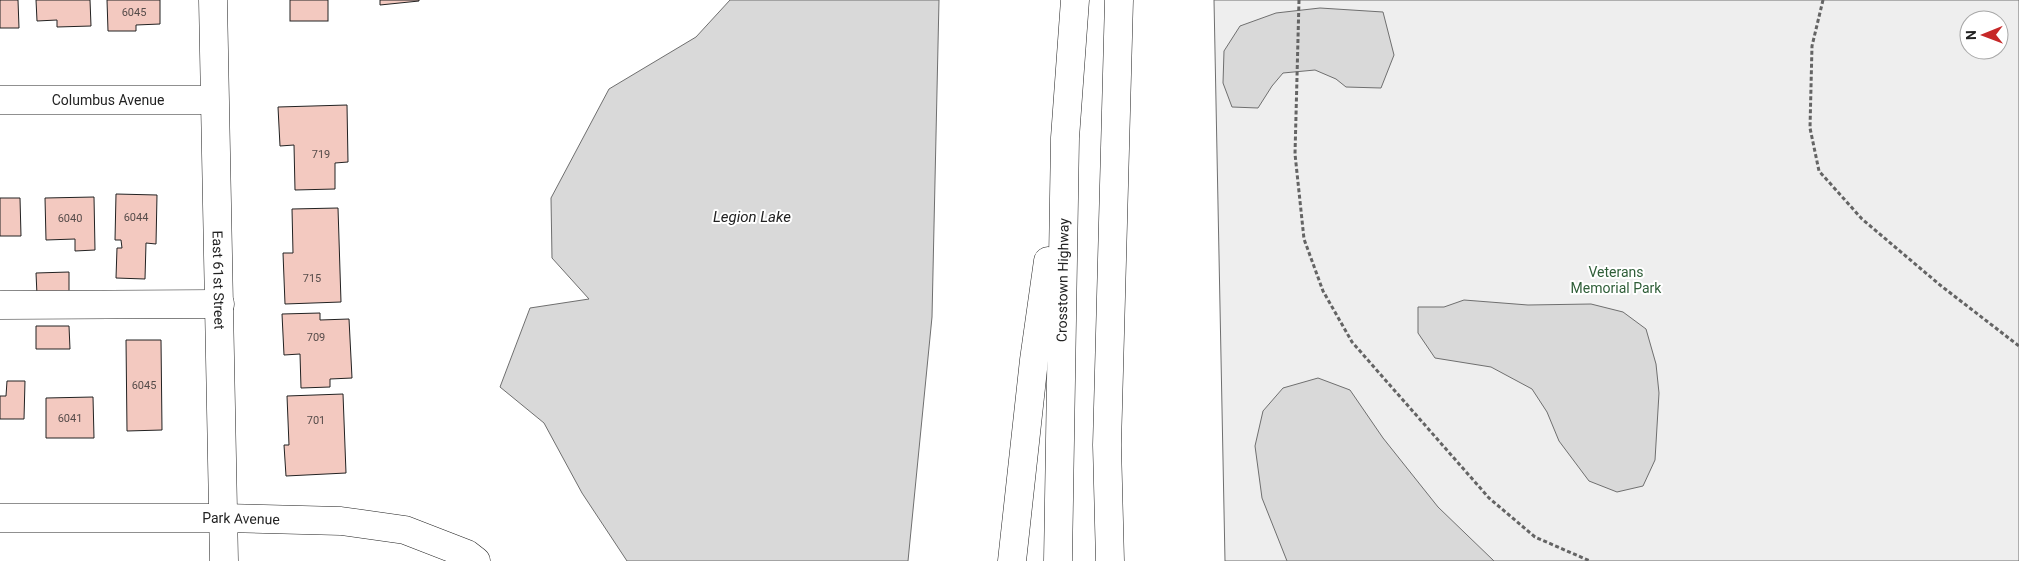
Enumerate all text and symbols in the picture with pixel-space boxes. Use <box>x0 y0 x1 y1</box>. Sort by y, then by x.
house number: 6045 <box>122 6 146 19</box>
north arrow <box>1959 10 2009 60</box>
text: N <box>1963 30 1979 40</box>
street label: Columbus Avenue <box>52 92 164 108</box>
house number: 719 <box>312 148 330 161</box>
water label: Legion Lake <box>713 208 791 226</box>
house number: 6044 <box>124 211 148 224</box>
house number: 6040 <box>58 212 82 225</box>
street label: Crosstown Highway <box>1054 218 1072 342</box>
street label: East 61st Street <box>210 230 227 330</box>
park label: Veterans Memorial Park <box>1571 264 1662 296</box>
house number: 715 <box>303 272 321 285</box>
house number: 709 <box>307 331 325 344</box>
house number: 6045 <box>132 379 156 392</box>
house number: 6041 <box>58 412 82 425</box>
house number: 701 <box>307 414 325 427</box>
street label: Park Avenue <box>202 510 280 527</box>

